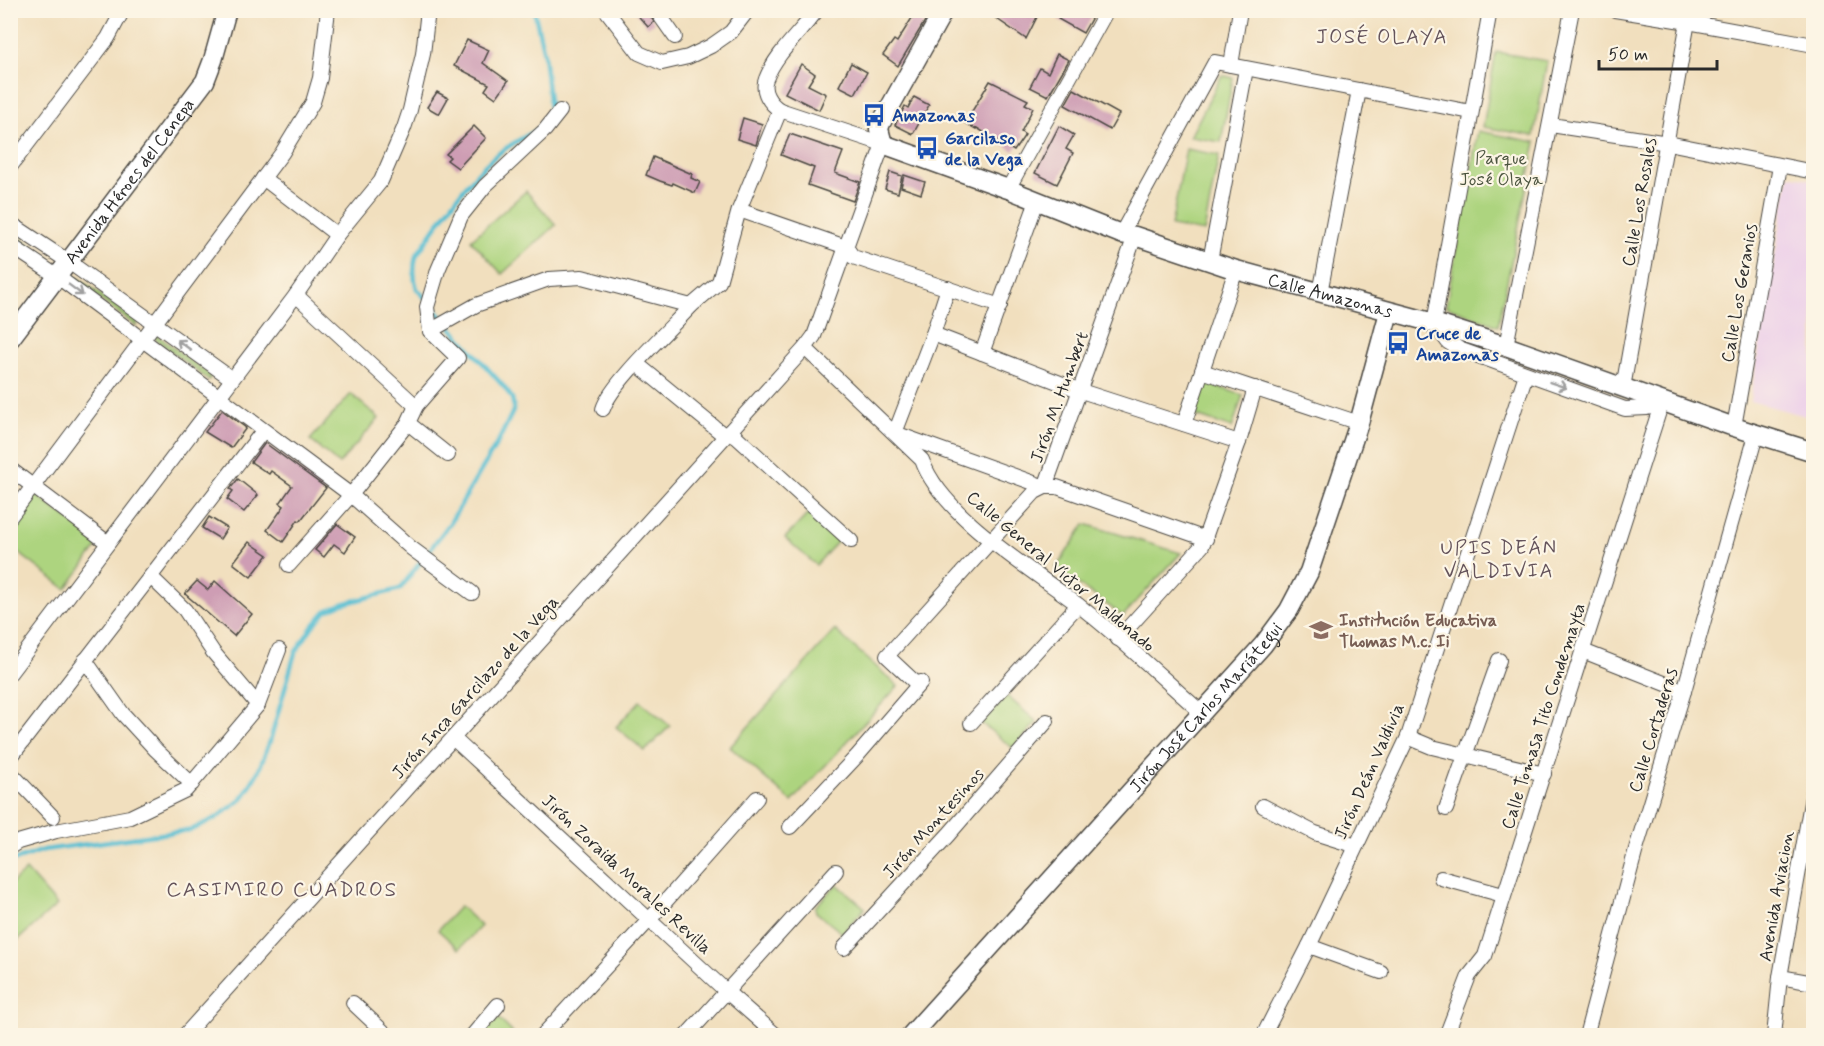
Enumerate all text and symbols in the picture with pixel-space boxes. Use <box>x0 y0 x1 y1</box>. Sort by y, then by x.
district label: JOSÉ OLAYA <box>1316 24 1448 51</box>
scale bar <box>1599 33 1718 71</box>
text: 50 m <box>1608 43 1648 67</box>
street label: Avenida Héroes del Cenepa <box>60 94 201 270</box>
bus stop icon: Amazonas <box>861 102 887 128</box>
place label: Amazonas <box>892 104 975 128</box>
place label: Garcilaso de la Vega <box>945 127 1023 172</box>
bus stop icon: Garcilaso de la Vega <box>914 135 940 161</box>
street label: Calle Los Rosales <box>1617 136 1663 269</box>
park label: Parque José Olaya <box>1459 147 1543 192</box>
street label: Calle Los Geranios <box>1716 222 1764 364</box>
street label: Calle Amazonas <box>1265 268 1395 324</box>
one-way arrow <box>67 284 83 297</box>
place label: Cruce de Amazonas <box>1416 322 1499 367</box>
street label: Jirón M. Humbert <box>1025 328 1095 466</box>
bus stop icon: Cruce de Amazonas <box>1385 330 1411 356</box>
one-way arrow <box>177 339 193 351</box>
one-way arrow <box>1548 381 1567 392</box>
street label: Calle General Víctor Maldonado <box>961 486 1160 658</box>
district label: UPIS DEÁN VALDIVIA <box>1440 535 1558 585</box>
street label: Jirón Inca Garcilazo de la Vega <box>387 591 565 785</box>
street label: Calle Tomasa Tito Condemayta <box>1496 600 1592 833</box>
place label: Institución Educativa Thomas M.c. Ii <box>1339 609 1497 654</box>
school or university icon: Institución Educativa Thomas M.c. Ii <box>1308 617 1334 643</box>
street label: Jirón José Carlos Mariátegui <box>1124 618 1289 798</box>
street label: Calle Cortaderas <box>1624 665 1684 796</box>
street label: Jirón Deán Valdivia <box>1329 699 1411 843</box>
street label: Jirón Montesinos <box>878 763 990 884</box>
street label: Jirón Zoraida Morales Revilla <box>536 789 717 960</box>
street label: Avenida Aviacion <box>1754 829 1800 964</box>
district label: CASIMIRO CUADROS <box>166 876 398 904</box>

